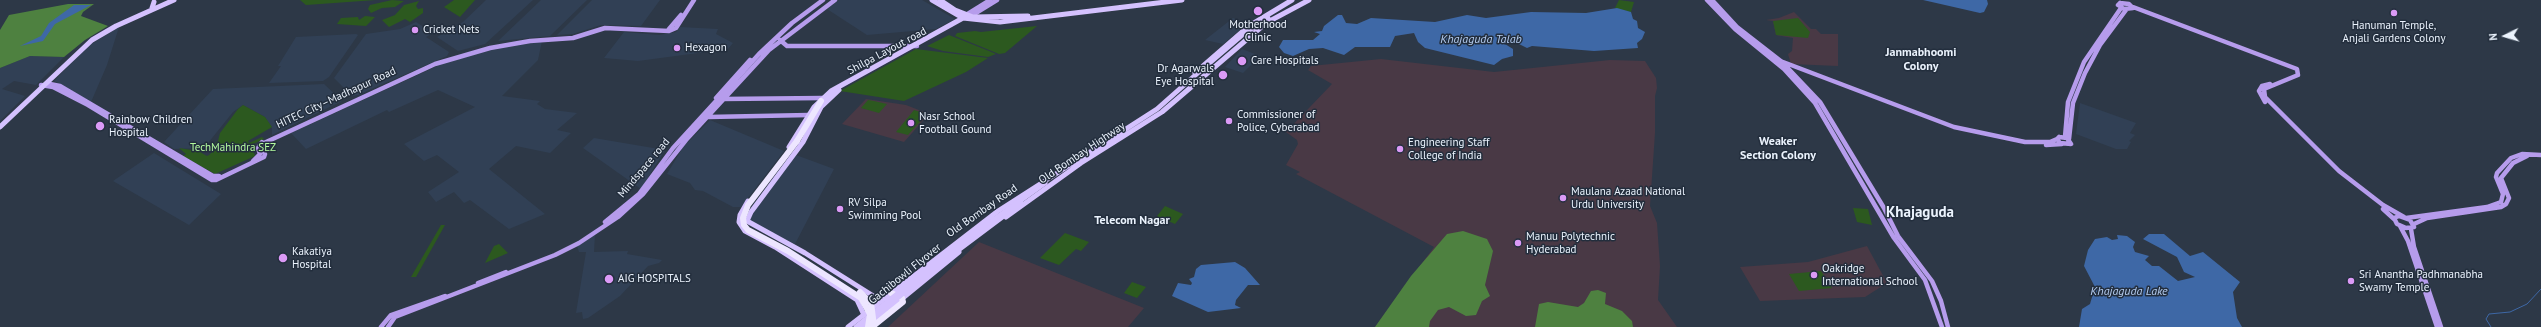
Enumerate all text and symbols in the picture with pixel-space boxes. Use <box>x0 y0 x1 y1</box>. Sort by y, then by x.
marker: Motherhood Clinic <box>1252 5 1264 17</box>
marker: Hanuman Temple, Anjali Gardens Colony <box>2389 8 2399 18</box>
north arrow <box>2485 16 2525 56</box>
place label: Motherhood Clinic <box>1229 18 1287 44</box>
place label: Hanuman Temple, Anjali Gardens Colony <box>2342 19 2446 45</box>
place label: Cricket Nets <box>423 23 479 37</box>
marker: Cricket Nets <box>410 25 420 35</box>
street label: Shilpa Layout road <box>845 25 929 77</box>
water label: Khajaguda Talab <box>1440 33 1522 47</box>
text: N <box>2486 33 2500 41</box>
place label: Hexagon <box>685 41 727 55</box>
marker: Hexagon <box>672 43 682 53</box>
district label: Janmabhoomi Colony <box>1886 46 1956 74</box>
place label: Care Hospitals <box>1251 54 1319 68</box>
marker: Care Hospitals <box>1236 55 1248 67</box>
place label: Dr Agarwals Eye Hospital <box>1155 62 1214 88</box>
street label: HITEC City–Madhapur Road <box>274 64 398 132</box>
marker: Dr Agarwals Eye Hospital <box>1217 69 1229 81</box>
place label: Commissioner of Police, Cyberabad <box>1237 108 1319 134</box>
place label: Nasr School Football Gound <box>919 110 991 136</box>
place label: Rainbow Children Hospital <box>109 113 192 139</box>
marker: Commissioner of Police, Cyberabad <box>1224 116 1234 126</box>
marker: Nasr School Football Gound <box>906 118 916 128</box>
street label: Old Bombay Highway <box>1036 119 1128 187</box>
marker: Rainbow Children Hospital <box>94 120 106 132</box>
street label: Mindspace road <box>615 135 673 201</box>
district label: Weaker Section Colony <box>1740 135 1816 163</box>
place label: Engineering Staff College of India <box>1408 136 1489 162</box>
park label: TechMahindra SEZ <box>190 141 276 155</box>
marker: Engineering Staff College of India <box>1395 144 1405 154</box>
street label: Old Bombay Road <box>944 182 1020 240</box>
place label: Maulana Azaad National Urdu University <box>1571 185 1685 211</box>
marker: Maulana Azaad National Urdu University <box>1558 193 1568 203</box>
place label: RV Silpa Swimming Pool <box>848 196 921 222</box>
marker: RV Silpa Swimming Pool <box>835 204 845 214</box>
district label: Khajaguda <box>1886 204 1954 222</box>
district label: Telecom Nagar <box>1094 214 1170 228</box>
place label: Manuu Polytechnic Hyderabad <box>1526 230 1615 256</box>
marker: Manuu Polytechnic Hyderabad <box>1513 238 1523 248</box>
street label: Gachibowli Flyover <box>866 241 944 307</box>
place label: Kakatiya Hospital <box>292 245 332 271</box>
marker: Kakatiya Hospital <box>277 252 289 264</box>
place label: Oakridge International School <box>1822 262 1918 288</box>
place label: Sri Anantha Padhmanabha Swamy Temple <box>2359 268 2483 294</box>
marker: Oakridge International School <box>1809 270 1819 280</box>
place label: AIG HOSPITALS <box>618 272 691 286</box>
marker: AIG HOSPITALS <box>603 273 615 285</box>
marker: Sri Anantha Padhmanabha Swamy Temple <box>2346 276 2356 286</box>
water label: Khajaguda Lake <box>2090 285 2168 299</box>

